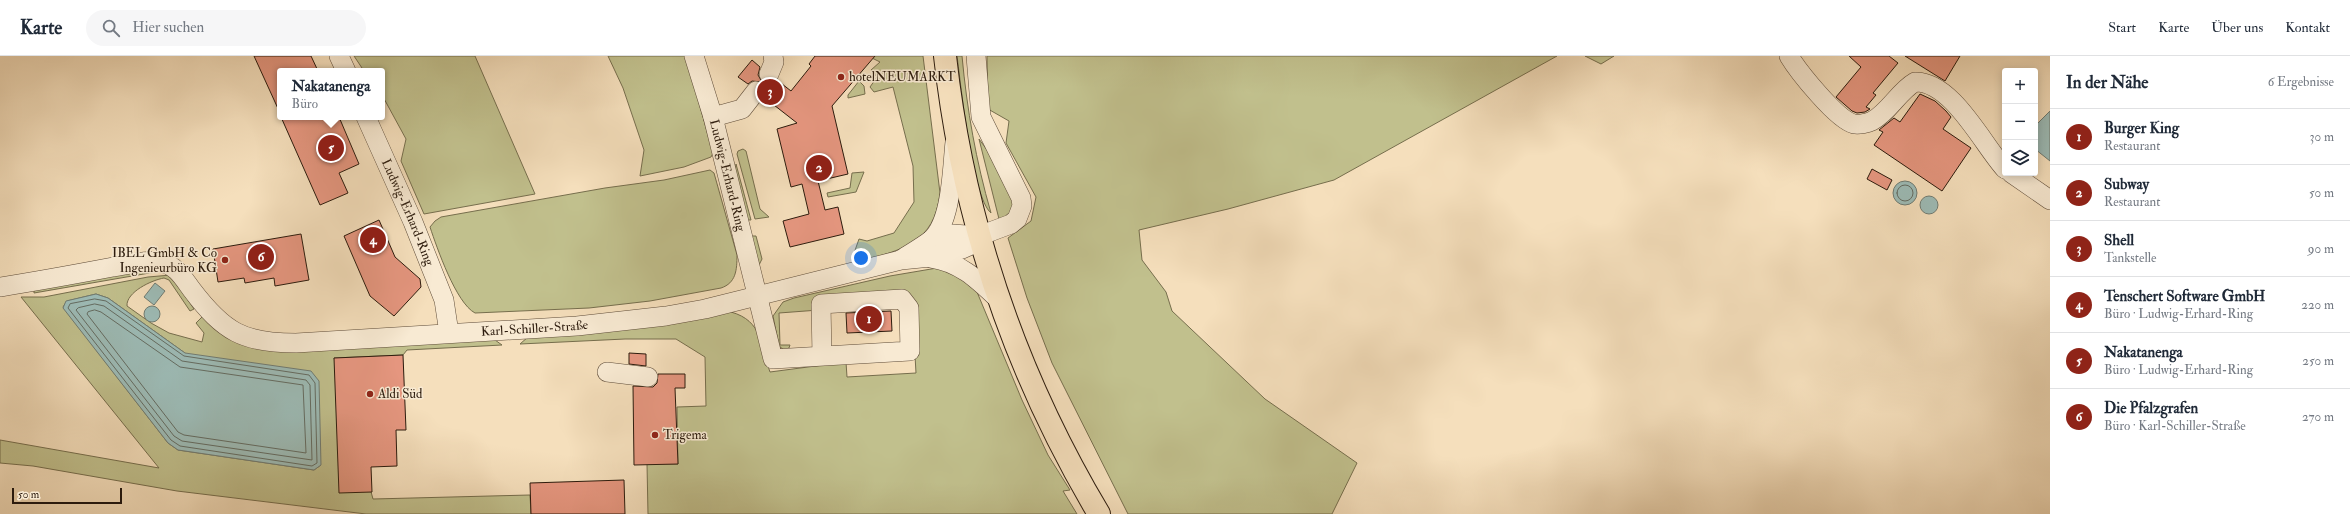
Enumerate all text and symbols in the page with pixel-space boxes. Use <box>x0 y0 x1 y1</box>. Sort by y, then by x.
search box <box>86 10 366 46</box>
text: Karte <box>20 16 62 40</box>
icon: search <box>100 17 122 39</box>
text: Hier suchen <box>132 18 204 37</box>
text: Start <box>2108 19 2136 36</box>
text: Karte <box>2158 19 2189 36</box>
text: Über uns <box>2211 19 2263 36</box>
text: Kontakt <box>2285 19 2330 36</box>
popup <box>277 68 385 120</box>
map controls <box>2002 68 2038 176</box>
button: + <box>2002 68 2038 104</box>
place label: hotelNEUMARKT <box>849 69 956 85</box>
marker: hotelNEUMARKT <box>836 72 846 82</box>
text: In der Nähe <box>2066 72 2148 93</box>
text: 6 Ergebnisse <box>2268 74 2334 90</box>
text: Nakatanenga <box>292 77 370 96</box>
pin: 3 <box>757 77 783 107</box>
text: Büro <box>292 96 318 112</box>
button: − <box>2002 104 2038 140</box>
street label: Ludwig-Erhard-Ring <box>706 118 749 234</box>
text: Burger King <box>2104 119 2179 138</box>
text: 1 <box>2077 129 2081 145</box>
text: 30 m <box>2310 129 2334 145</box>
pin: 5 <box>318 133 344 163</box>
text: Restaurant <box>2104 138 2160 154</box>
button: layers <box>2002 140 2038 176</box>
pin: 2 <box>806 153 832 183</box>
street label: Ludwig-Erhard-Ring <box>378 156 438 269</box>
text: Subway <box>2104 175 2149 194</box>
text: 2 <box>2076 185 2082 201</box>
text: 50 m <box>2309 185 2334 201</box>
text: Restaurant <box>2104 194 2160 210</box>
pin: 4 <box>360 225 386 255</box>
text: Shell <box>2104 231 2134 250</box>
text: 3 <box>2077 241 2082 257</box>
text: 90 m <box>2308 241 2334 257</box>
pin: 6 <box>248 242 274 272</box>
place label: IBEL GmbH & Co Ingenieurbüro KG <box>112 245 217 276</box>
your location <box>851 248 871 268</box>
text: Tankstelle <box>2104 250 2157 266</box>
marker: IBEL GmbH & Co Ingenieurbüro KG <box>220 255 230 265</box>
text: Tenschert Software GmbH <box>2104 287 2265 306</box>
text: 4 <box>2075 297 2083 313</box>
text: 220 m <box>2301 297 2334 313</box>
pin: 1 <box>856 304 882 334</box>
text: Büro · Ludwig-Erhard-Ring <box>2104 306 2253 322</box>
street label: Karl-Schiller-Straße <box>480 317 590 340</box>
text: Nakatanenga <box>2104 343 2183 362</box>
text: 5 <box>2076 353 2082 369</box>
text: 250 m <box>2302 353 2334 369</box>
text: Büro · Ludwig-Erhard-Ring <box>2104 362 2253 378</box>
place label: Aldi Süd <box>377 386 423 402</box>
marker: Aldi Süd <box>365 389 375 399</box>
text: Die Pfalzgrafen <box>2104 399 2198 418</box>
text: 6 <box>2076 409 2082 425</box>
text: 270 m <box>2302 409 2334 425</box>
text: Büro · Karl-Schiller-Straße <box>2104 418 2246 434</box>
place label: Trigema <box>663 427 707 443</box>
marker: Trigema <box>650 430 660 440</box>
scale bar <box>12 486 122 505</box>
text: 50 m <box>18 488 39 501</box>

